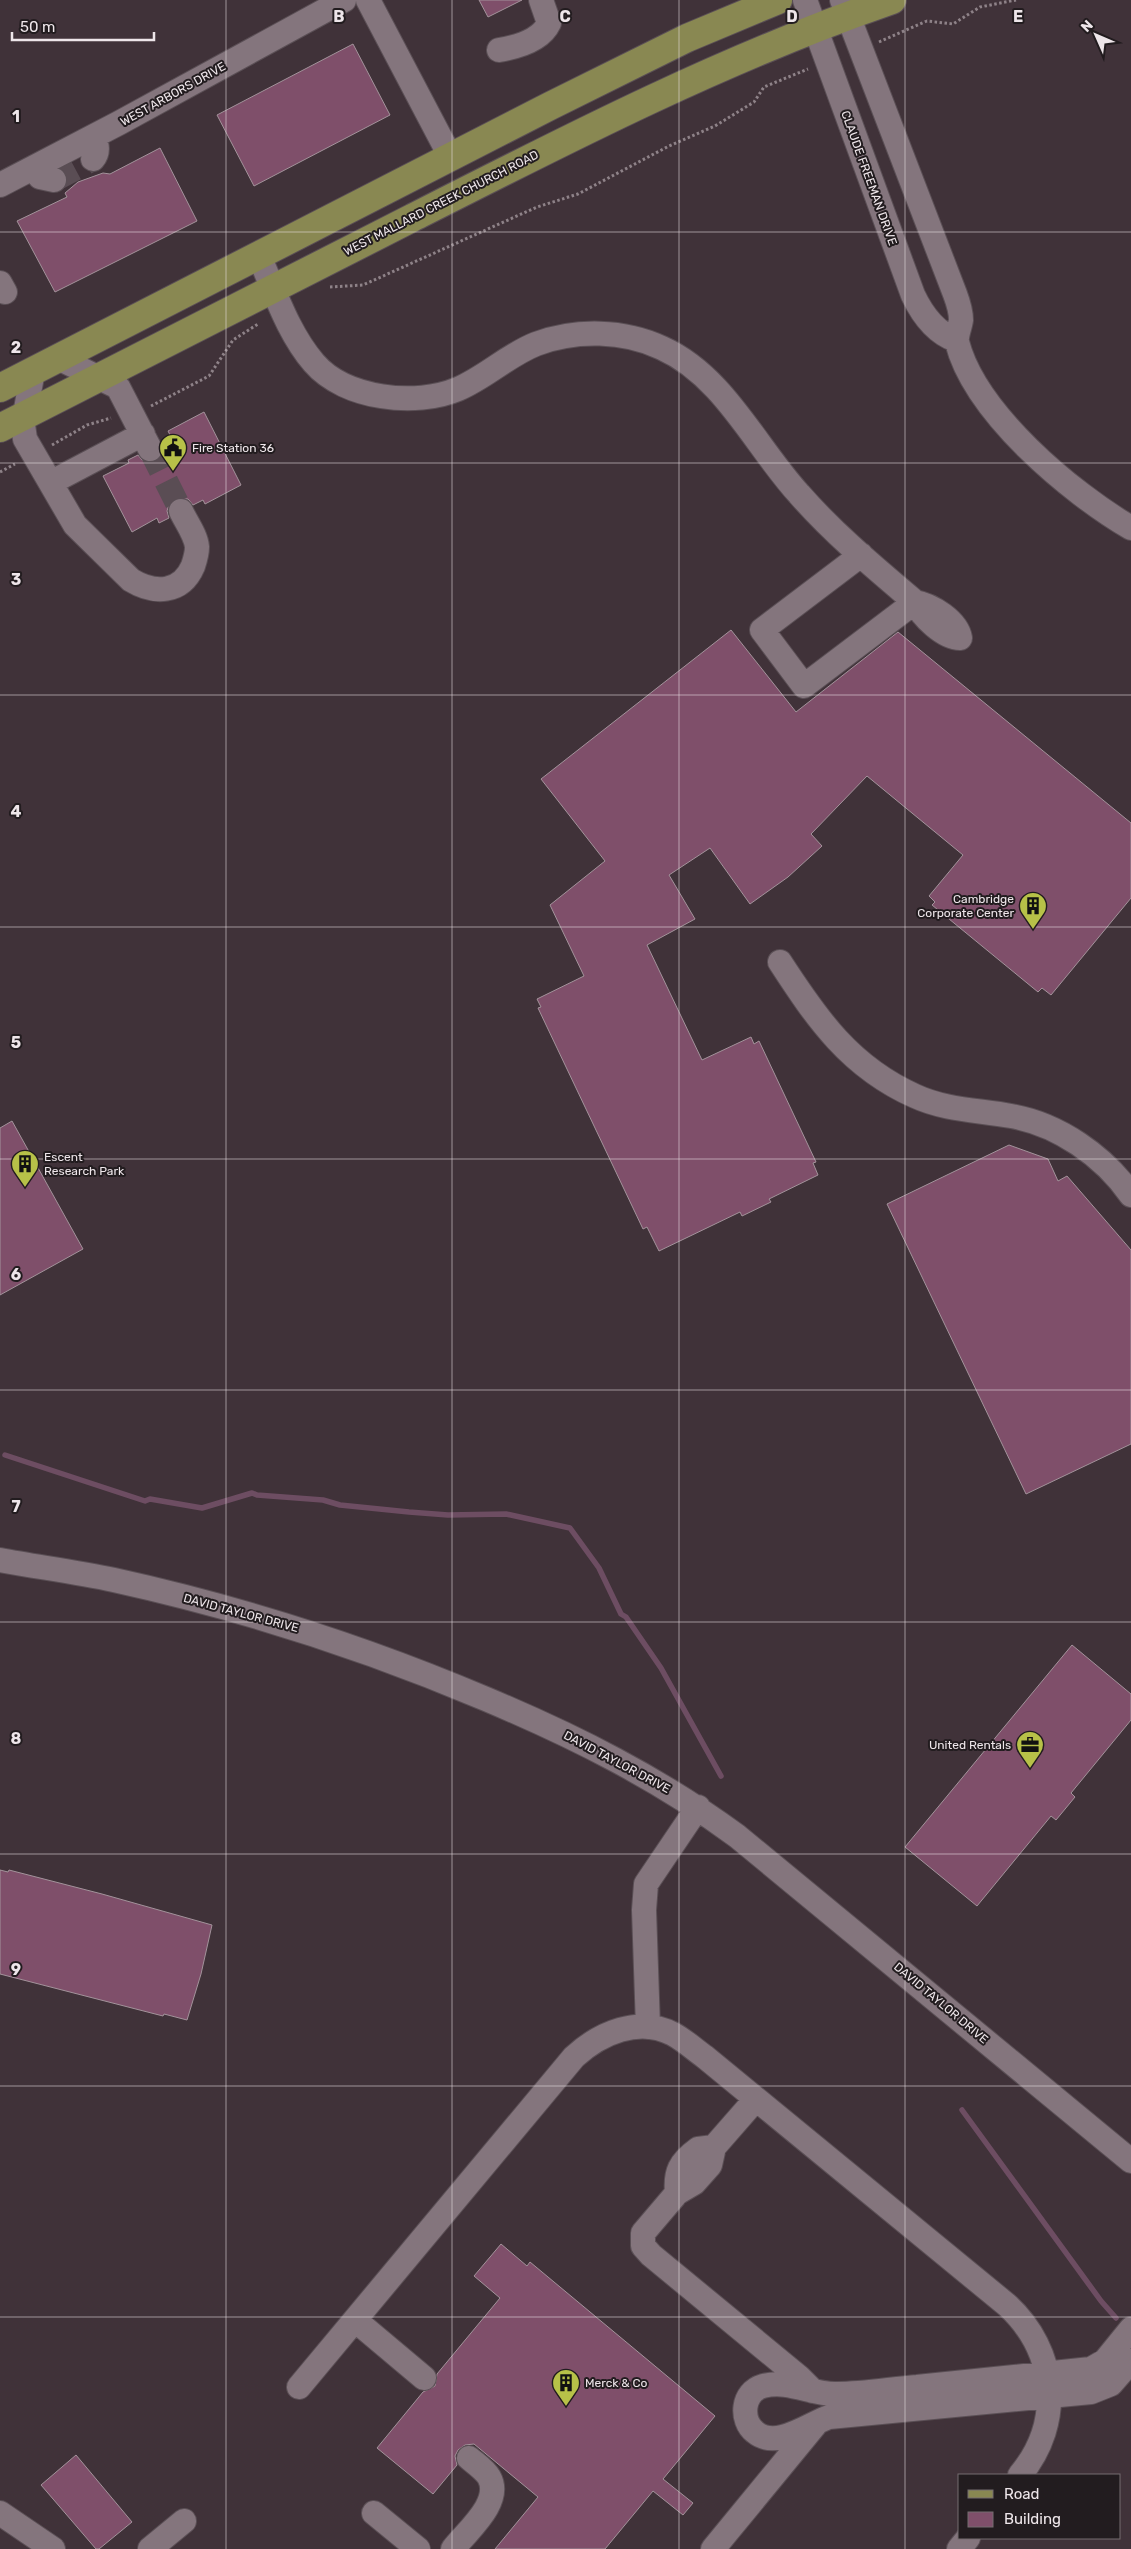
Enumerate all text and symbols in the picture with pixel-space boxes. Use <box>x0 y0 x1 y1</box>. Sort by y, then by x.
text: B <box>333 7 345 26</box>
text: C <box>559 7 571 26</box>
text: D <box>786 7 798 26</box>
text: E <box>1013 7 1023 26</box>
scale bar <box>12 10 155 42</box>
north arrow <box>1071 10 1121 60</box>
text: N <box>1078 17 1097 36</box>
text: 50 m <box>20 18 55 36</box>
street label: WEST ARBORS DRIVE <box>118 59 228 129</box>
text: 1 <box>12 107 20 126</box>
street label: CLAUDE FREEMAN DRIVE <box>838 109 900 247</box>
street label: WEST MALLARD CREEK CHURCH ROAD <box>341 148 541 258</box>
text: 2 <box>11 338 21 357</box>
public building icon: Fire Station 36 <box>158 433 188 472</box>
place label: Fire Station 36 <box>192 441 274 455</box>
text: 3 <box>11 570 21 589</box>
text: 4 <box>11 802 22 821</box>
building icon: Cambridge Corporate Center <box>1018 891 1048 930</box>
place label: Cambridge Corporate Center <box>917 892 1014 920</box>
text: 5 <box>11 1033 21 1052</box>
building icon: Escent Research Park <box>10 1149 40 1188</box>
place label: Escent Research Park <box>44 1150 125 1178</box>
text: 6 <box>11 1265 21 1284</box>
text: 7 <box>11 1497 21 1516</box>
street label: DAVID TAYLOR DRIVE <box>182 1591 300 1635</box>
street label: DAVID TAYLOR DRIVE <box>561 1728 673 1796</box>
text: 8 <box>11 1729 22 1748</box>
office icon: United Rentals <box>1015 1730 1045 1769</box>
place label: United Rentals <box>929 1738 1011 1752</box>
street label: DAVID TAYLOR DRIVE <box>891 1959 991 2047</box>
text: 9 <box>11 1960 21 1979</box>
building icon: Merck & Co <box>551 2368 581 2407</box>
place label: Merck & Co <box>585 2376 648 2390</box>
legend <box>958 2474 1121 2539</box>
text: Road <box>1004 2485 1040 2503</box>
text: Building <box>1004 2510 1061 2528</box>

